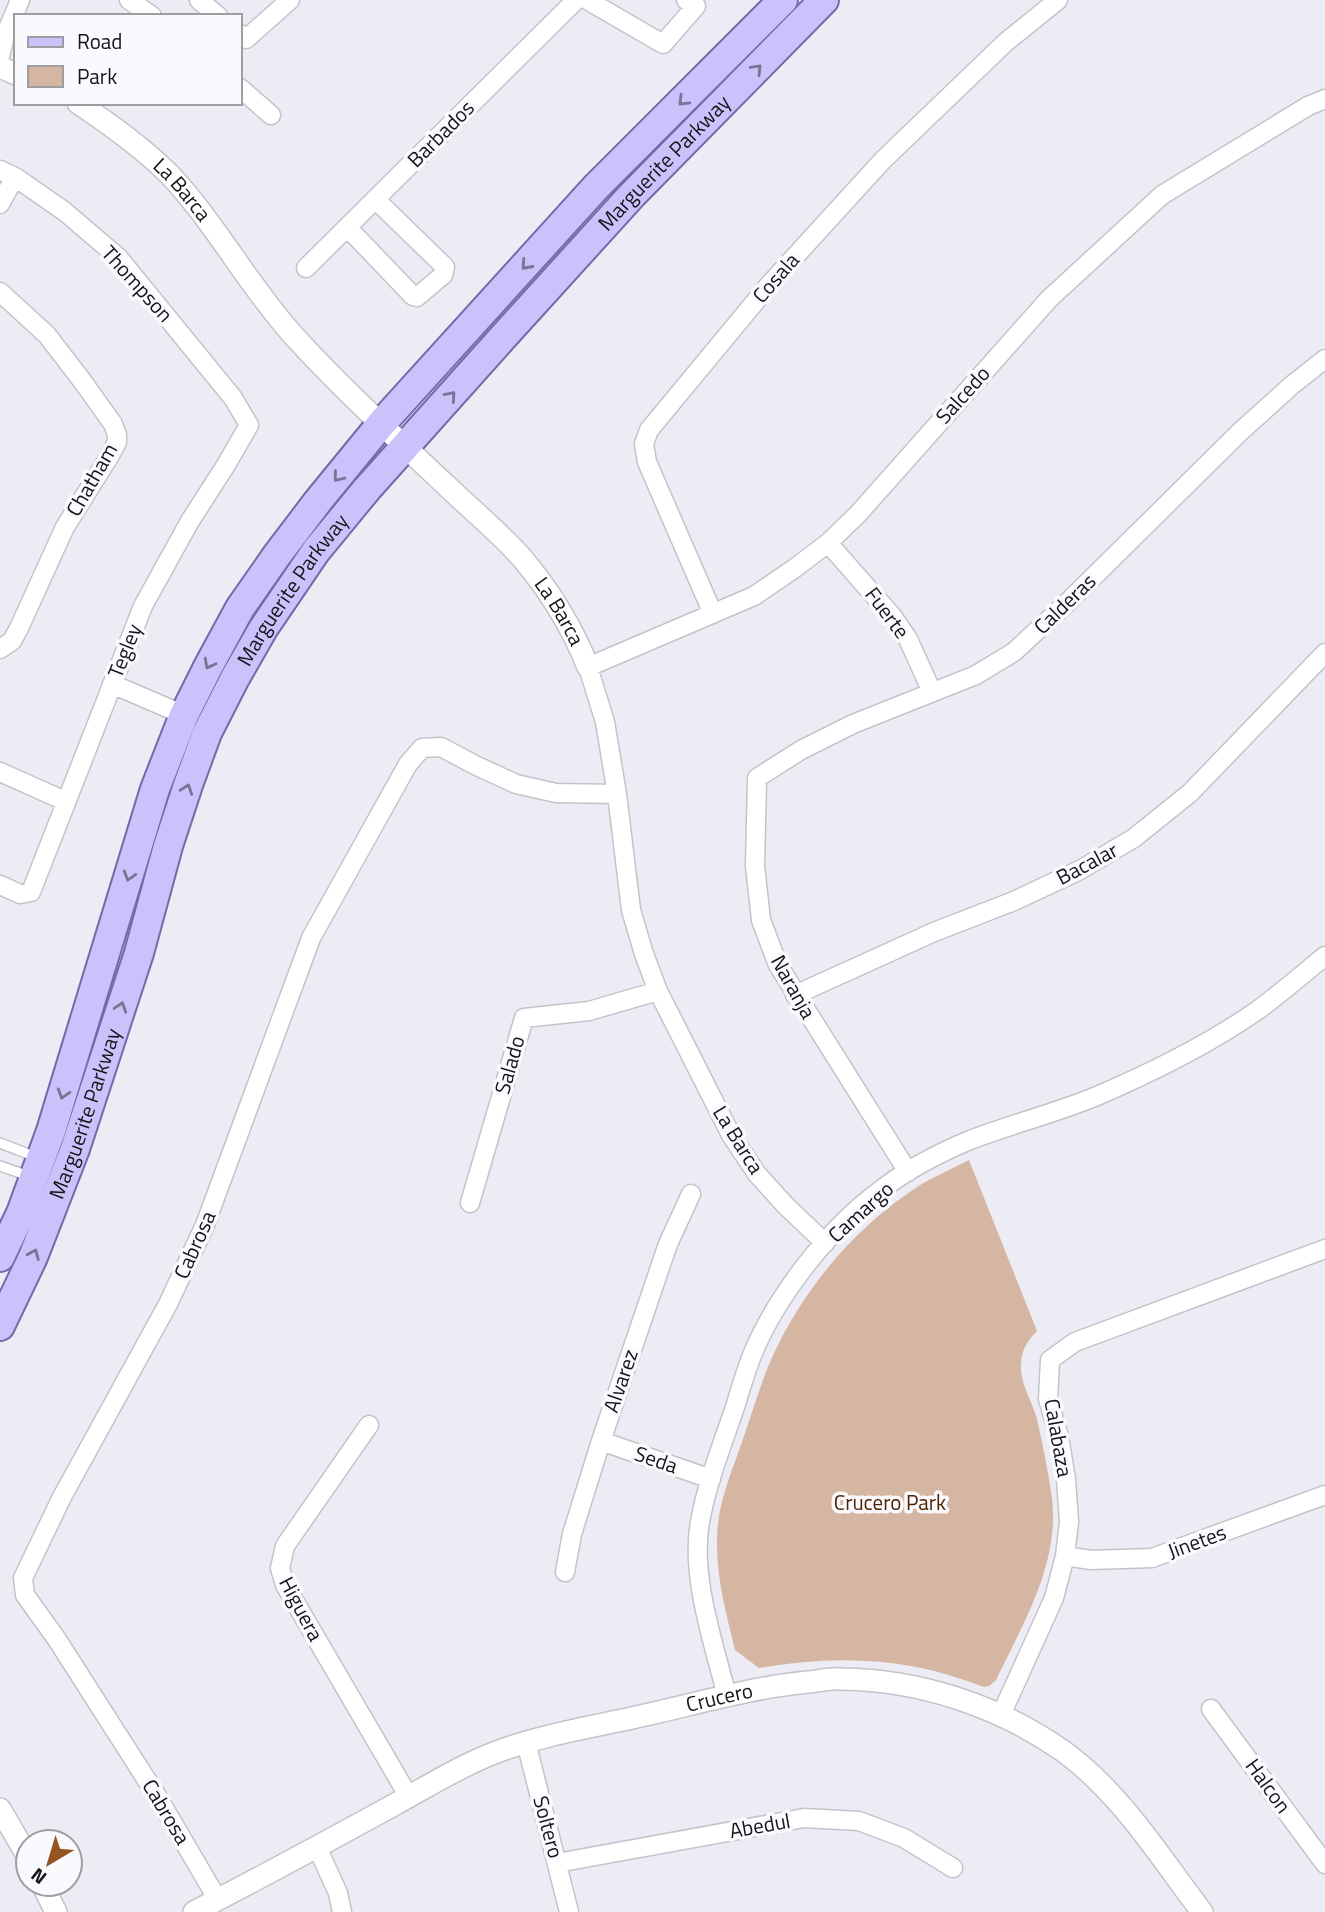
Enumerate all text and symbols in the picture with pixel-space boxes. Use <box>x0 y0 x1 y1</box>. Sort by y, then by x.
legend <box>14 14 242 105</box>
text: Road <box>77 25 122 57</box>
text: Park <box>77 60 117 92</box>
one-way arrow <box>748 64 761 77</box>
street label: Marguerite Parkway <box>590 87 737 238</box>
street label: Barbados <box>399 92 481 174</box>
one-way arrow <box>679 92 692 105</box>
street label: La Barca <box>146 150 220 228</box>
street label: Thompson <box>94 238 181 329</box>
street label: Cosala <box>744 245 807 310</box>
one-way arrow <box>522 257 534 270</box>
street label: Salcedo <box>927 358 997 431</box>
one-way arrow <box>443 391 455 404</box>
street label: Chatham <box>57 437 125 522</box>
one-way arrow <box>334 468 346 481</box>
street label: Marguerite Parkway <box>228 506 356 672</box>
street label: Calderas <box>1026 565 1103 641</box>
street label: La Barca <box>527 570 593 651</box>
street label: Fuerte <box>858 580 918 645</box>
street label: Tegley <box>99 619 149 683</box>
one-way arrow <box>204 657 218 669</box>
one-way arrow <box>179 783 193 796</box>
street label: Bacalar <box>1050 834 1123 893</box>
one-way arrow <box>122 870 137 882</box>
street label: Naranja <box>763 949 825 1025</box>
one-way arrow <box>113 1001 127 1013</box>
street label: Marguerite Parkway <box>40 1024 128 1204</box>
street label: Salado <box>485 1032 533 1098</box>
one-way arrow <box>56 1087 71 1099</box>
street label: La Barca <box>705 1099 773 1180</box>
street label: Camargo <box>820 1173 900 1250</box>
street label: Cabrosa <box>165 1205 223 1284</box>
one-way arrow <box>26 1249 40 1261</box>
street label: Alvarez <box>594 1345 646 1417</box>
street label: Calabaza <box>1036 1396 1082 1480</box>
street label: Seda <box>630 1437 683 1481</box>
park label: Crucero Park <box>834 1486 946 1518</box>
street label: Jinetes <box>1163 1516 1230 1566</box>
street label: Higuera <box>272 1571 332 1647</box>
street label: Crucero <box>682 1674 756 1720</box>
street label: Halcon <box>1238 1751 1300 1819</box>
street label: Cabrosa <box>135 1773 199 1851</box>
street label: Soltero <box>525 1792 573 1862</box>
street label: Abedul <box>727 1804 793 1846</box>
north arrow <box>14 1828 84 1898</box>
text: N <box>24 1861 52 1892</box>

